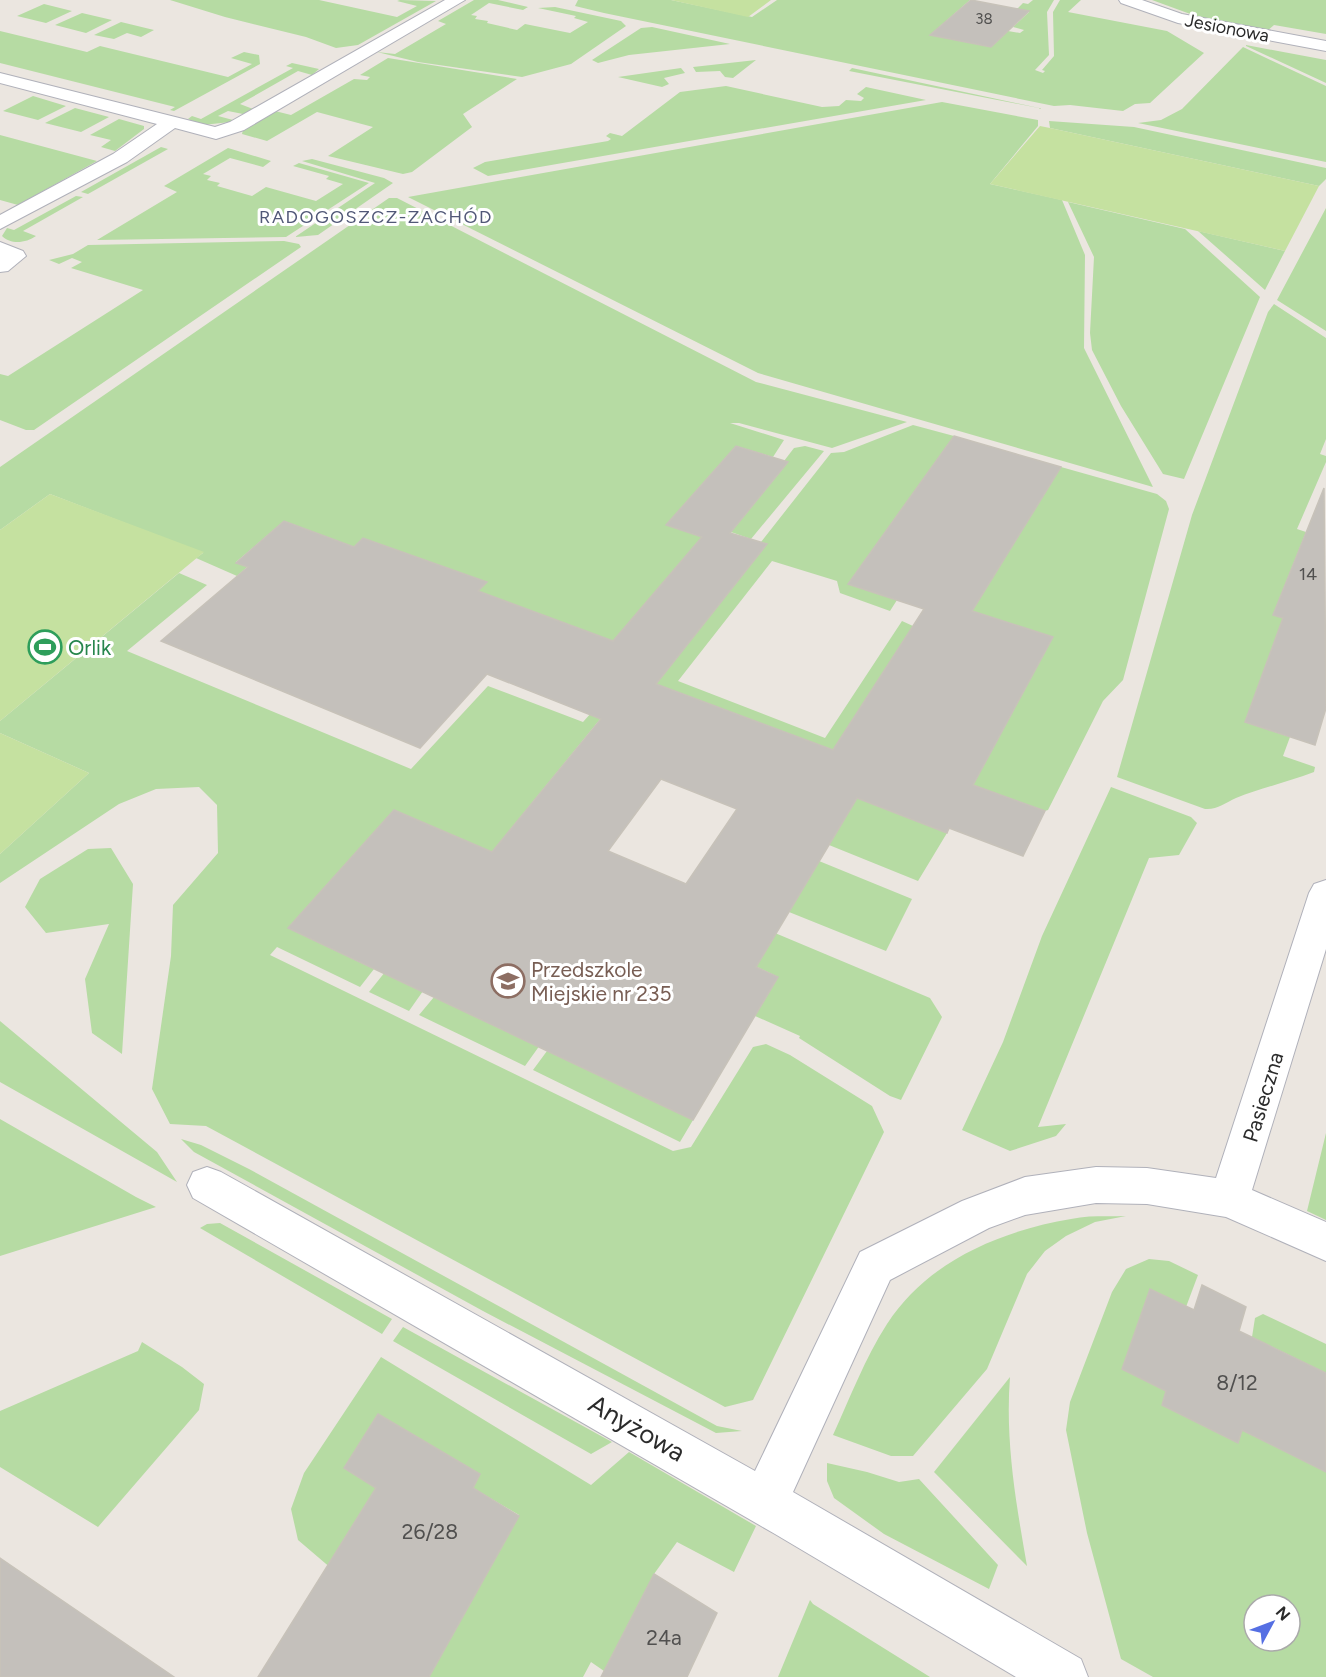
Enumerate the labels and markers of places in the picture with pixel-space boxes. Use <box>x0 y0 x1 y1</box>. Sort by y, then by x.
sports icon: Orlik <box>27 629 63 665</box>
place label: Orlik <box>68 635 112 660</box>
place label: Przedszkole Miejskie nr 235 <box>531 957 672 1006</box>
school or university icon: Przedszkole Miejskie nr 235 <box>490 963 526 999</box>

